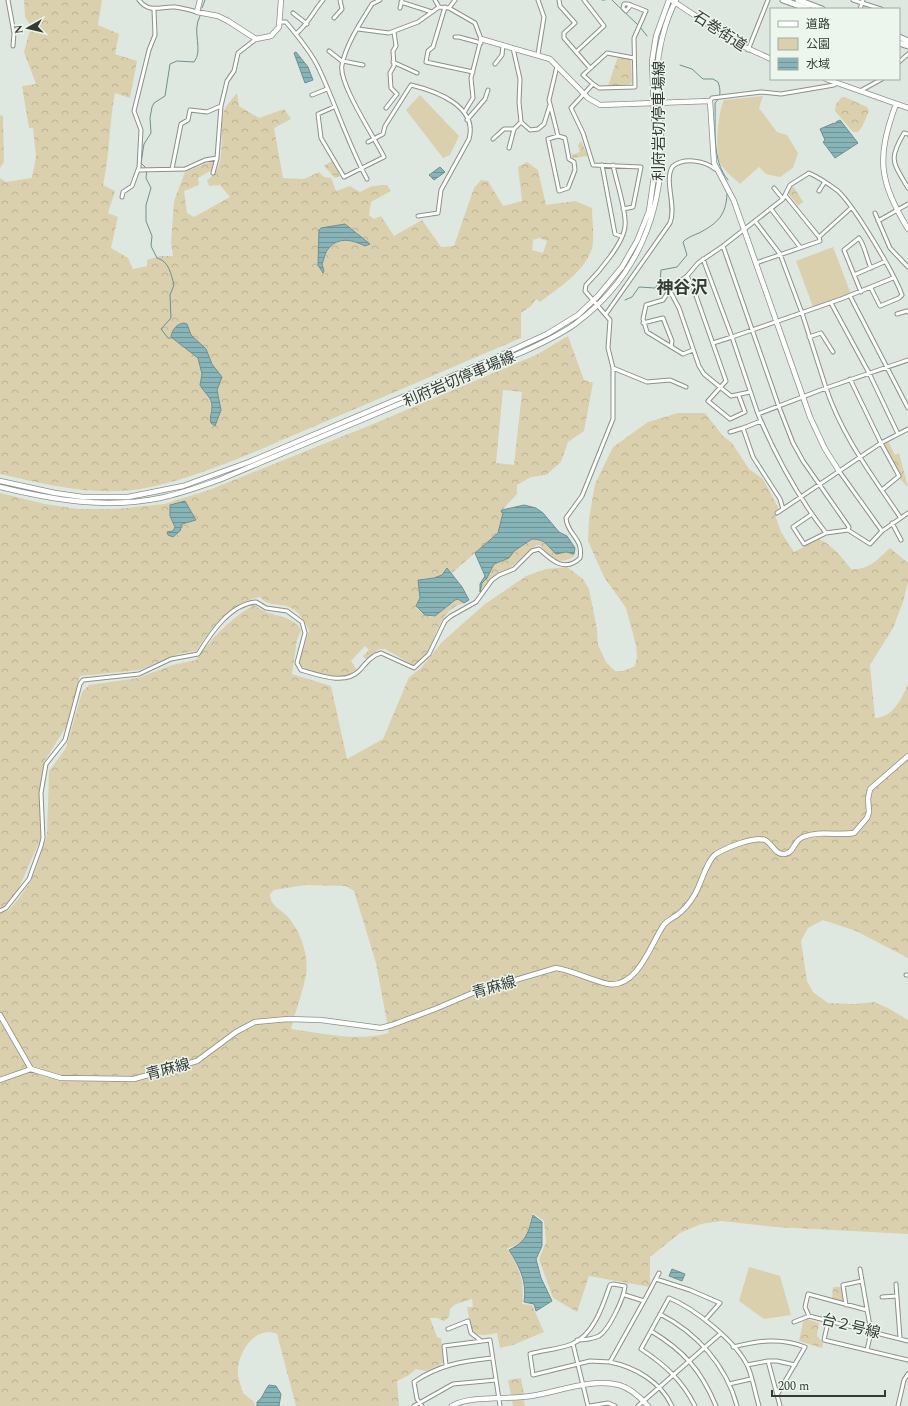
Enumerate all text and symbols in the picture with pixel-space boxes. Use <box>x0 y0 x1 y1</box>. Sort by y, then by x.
street label: 石巻街道 <box>688 5 751 57</box>
north arrow <box>8 8 48 48</box>
legend <box>770 8 900 80</box>
text: 道路 <box>806 15 830 34</box>
text: N <box>10 24 28 35</box>
text: 公園 <box>806 35 830 54</box>
text: 水域 <box>806 55 830 74</box>
street label: 利府岩切停車場線 <box>648 61 671 181</box>
district label: 神谷沢 <box>657 275 708 301</box>
street label: 利府岩切停車場線 <box>399 345 519 413</box>
street label: 青麻線 <box>469 970 519 1005</box>
street label: 青麻線 <box>143 1053 193 1086</box>
street label: 台２号線 <box>819 1308 883 1345</box>
scale bar <box>772 1372 885 1398</box>
text: 200 m <box>778 1377 809 1396</box>

